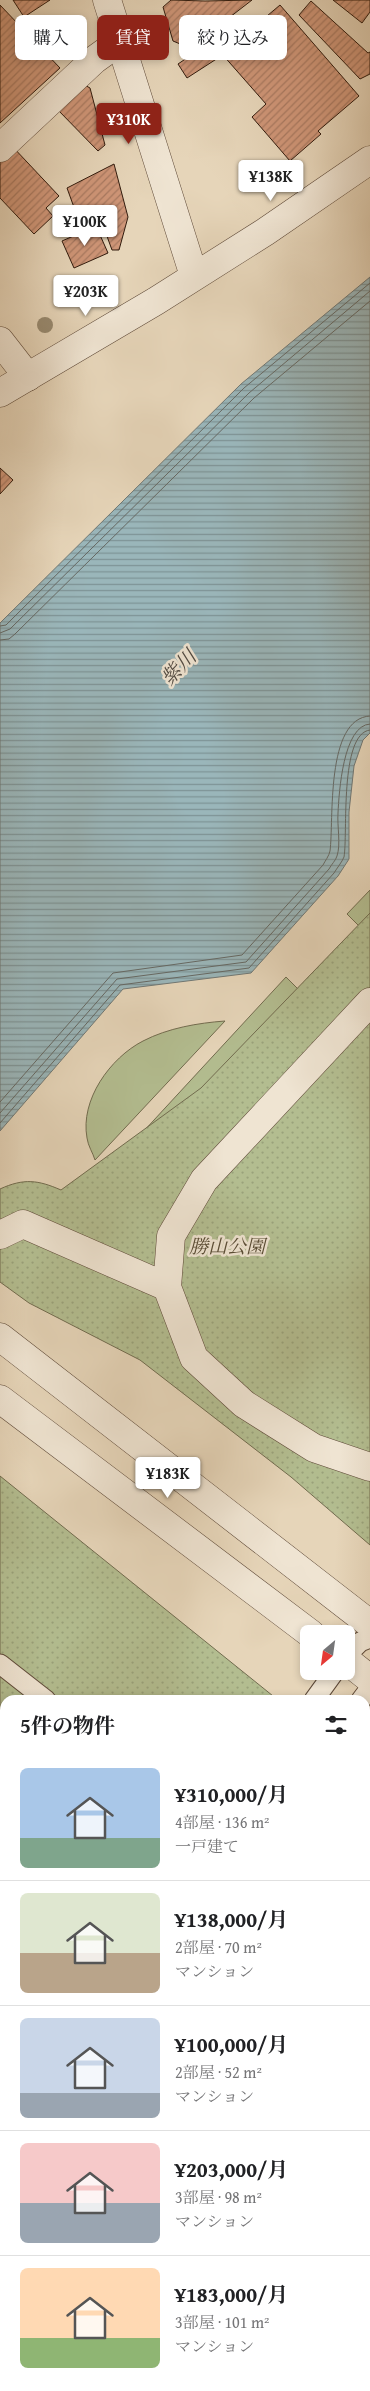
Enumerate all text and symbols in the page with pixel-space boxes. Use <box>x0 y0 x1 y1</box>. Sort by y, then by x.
chip: 購入 <box>15 15 87 60</box>
chip: 賃貸 <box>97 15 169 60</box>
chip: 絞り込み <box>179 15 287 60</box>
pin: ¥310K <box>94 102 164 145</box>
text: ¥310K <box>107 107 151 131</box>
pin: ¥138K <box>236 160 306 202</box>
text: ¥138K <box>249 164 293 188</box>
pin: ¥100K <box>50 204 120 247</box>
text: ¥100K <box>63 209 107 233</box>
pin: ¥203K <box>51 274 121 317</box>
text: ¥203K <box>64 279 108 303</box>
water label: 紫川 <box>154 641 204 691</box>
park label: 勝山公園 <box>189 1232 268 1260</box>
pin: ¥183K <box>133 1456 203 1499</box>
text: ¥183K <box>146 1461 190 1485</box>
north arrow <box>300 1625 355 1680</box>
map controls <box>300 1625 355 1680</box>
text: 5件の物件 <box>20 1710 115 1741</box>
icon: filters <box>322 1711 350 1739</box>
text: ¥310,000/月 <box>175 1779 288 1810</box>
icon: home <box>60 1788 120 1848</box>
text: 4部屋 · 136 m² <box>175 1810 270 1834</box>
text: 一戸建て <box>175 1834 239 1858</box>
text: ¥138,000/月 <box>175 1904 288 1935</box>
icon: home <box>60 1913 120 1973</box>
text: 2部屋 · 70 m² <box>175 1935 262 1959</box>
text: マンション <box>175 1959 254 1983</box>
text: ¥100,000/月 <box>175 2029 288 2060</box>
icon: home <box>60 2038 120 2098</box>
text: 2部屋 · 52 m² <box>175 2060 262 2084</box>
text: マンション <box>175 2084 254 2108</box>
text: ¥203,000/月 <box>175 2154 288 2185</box>
icon: home <box>60 2163 120 2223</box>
text: 3部屋 · 98 m² <box>175 2185 262 2209</box>
text: マンション <box>175 2209 254 2233</box>
text: ¥183,000/月 <box>175 2279 288 2310</box>
icon: home <box>60 2288 120 2348</box>
text: 3部屋 · 101 m² <box>175 2310 270 2334</box>
text: マンション <box>175 2334 254 2358</box>

